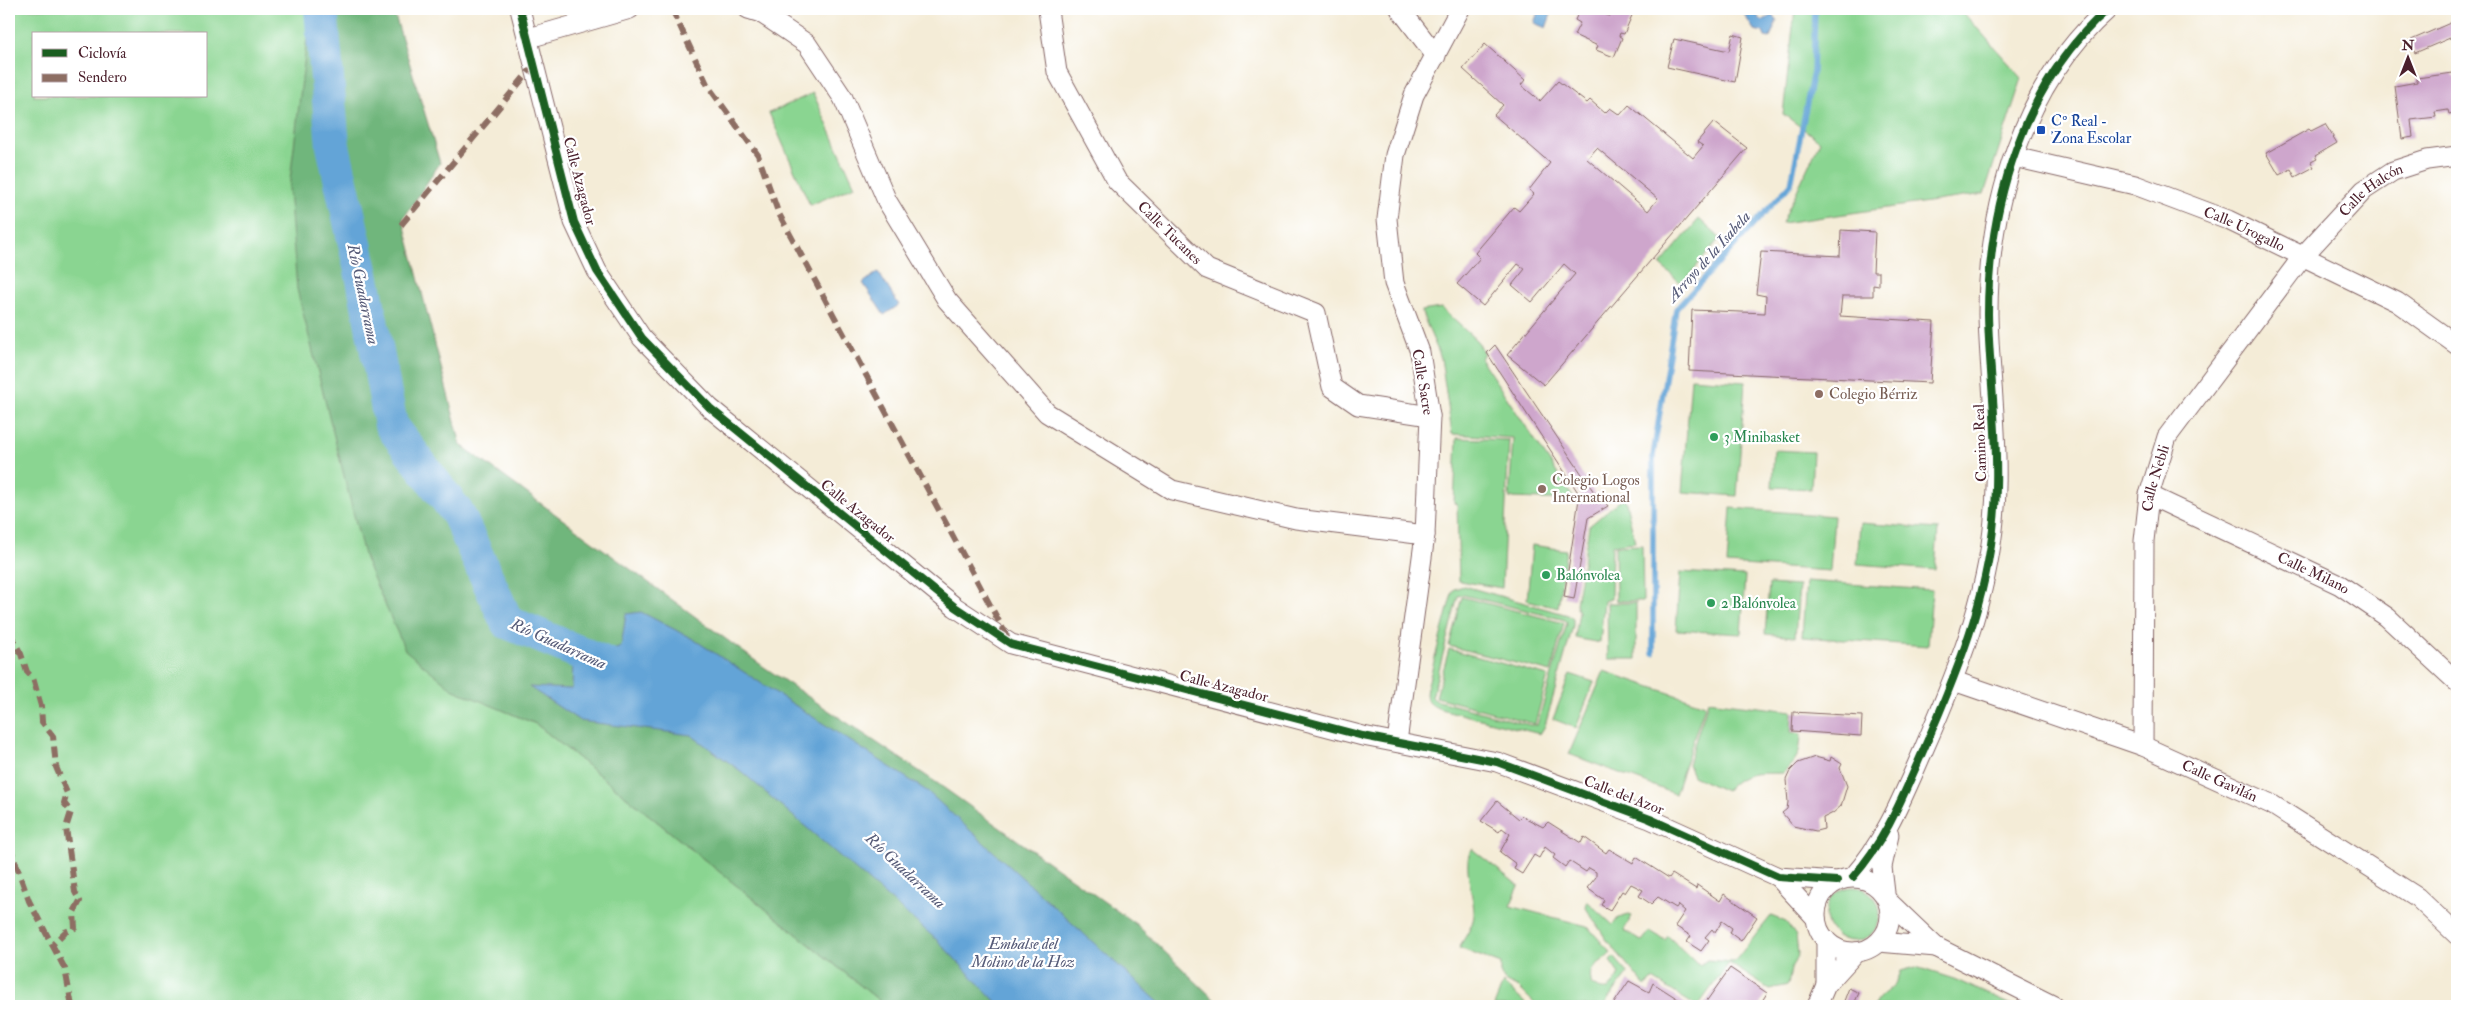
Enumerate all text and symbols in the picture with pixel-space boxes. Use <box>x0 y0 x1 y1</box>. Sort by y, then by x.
legend <box>32 32 208 98</box>
north arrow <box>2384 32 2434 82</box>
text: N <box>2401 37 2415 54</box>
text: Ciclovía <box>78 44 127 63</box>
text: Sendero <box>78 68 127 87</box>
place label: Cº Real - Zona Escolar <box>2051 112 2132 148</box>
marker: Cº Real - Zona Escolar <box>2035 124 2047 136</box>
street label: Calle Azagador <box>559 135 601 228</box>
street label: Calle Halcón <box>2335 159 2406 221</box>
street label: Calle Tucanes <box>1133 197 1206 269</box>
street label: Calle Urogallo <box>2201 203 2288 256</box>
water label: Arroyo de la Isabela <box>1661 207 1755 308</box>
water label: Río Guadarrama <box>342 241 383 346</box>
street label: Calle Sacre <box>1407 348 1438 416</box>
place label: Colegio Bérriz <box>1829 385 1917 404</box>
marker: Colegio Bérriz <box>1813 388 1825 400</box>
street label: Camino Real <box>1970 404 1991 482</box>
place label: 3 Minibasket <box>1724 428 1800 447</box>
marker: 3 Minibasket <box>1708 431 1720 443</box>
street label: Calle Nebli <box>2138 443 2174 513</box>
place label: Colegio Logos International <box>1552 471 1640 507</box>
street label: Calle Azagador <box>816 475 899 548</box>
marker: Colegio Logos International <box>1536 483 1548 495</box>
street label: Calle Milano <box>2274 548 2353 599</box>
place label: Balónvolea <box>1556 566 1621 585</box>
marker: Balónvolea <box>1540 569 1552 581</box>
place label: 2 Balónvolea <box>1721 594 1797 613</box>
marker: 2 Balónvolea <box>1705 597 1717 609</box>
water label: Río Guadarrama <box>507 614 609 674</box>
street label: Calle Azagador <box>1178 666 1271 707</box>
street label: Calle Gavilán <box>2179 756 2260 807</box>
street label: Calle del Azor <box>1581 771 1667 820</box>
water label: Río Guadarrama <box>860 828 950 913</box>
water label: Embalse del Molino de la Hoz <box>970 934 1075 972</box>

